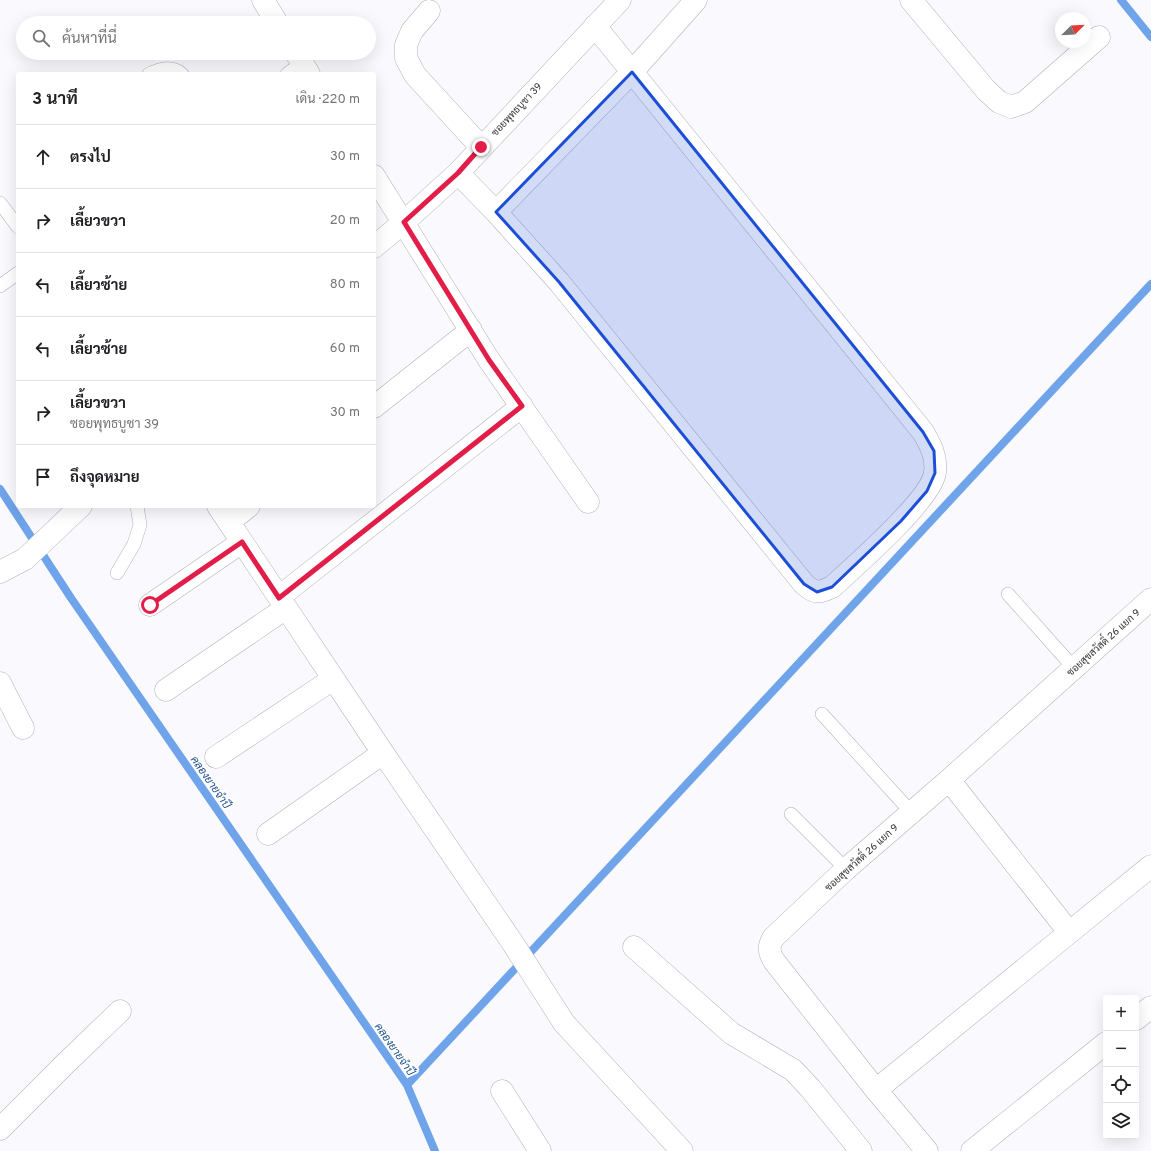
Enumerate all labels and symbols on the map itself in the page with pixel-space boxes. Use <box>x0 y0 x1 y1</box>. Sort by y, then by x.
north arrow <box>1055 12 1091 48</box>
street label: ซอยพุทธบูชา 39 <box>489 81 545 139</box>
route end <box>472 138 490 156</box>
route start <box>141 596 159 614</box>
street label: ซอยสุขสวัสดิ์ 26 แยก 9 <box>1062 604 1143 680</box>
water label: คลองยายจำปี <box>187 753 235 812</box>
street label: ซอยสุขสวัสดิ์ 26 แยก 9 <box>820 819 901 895</box>
water label: คลองยายจำปี <box>371 1020 419 1079</box>

